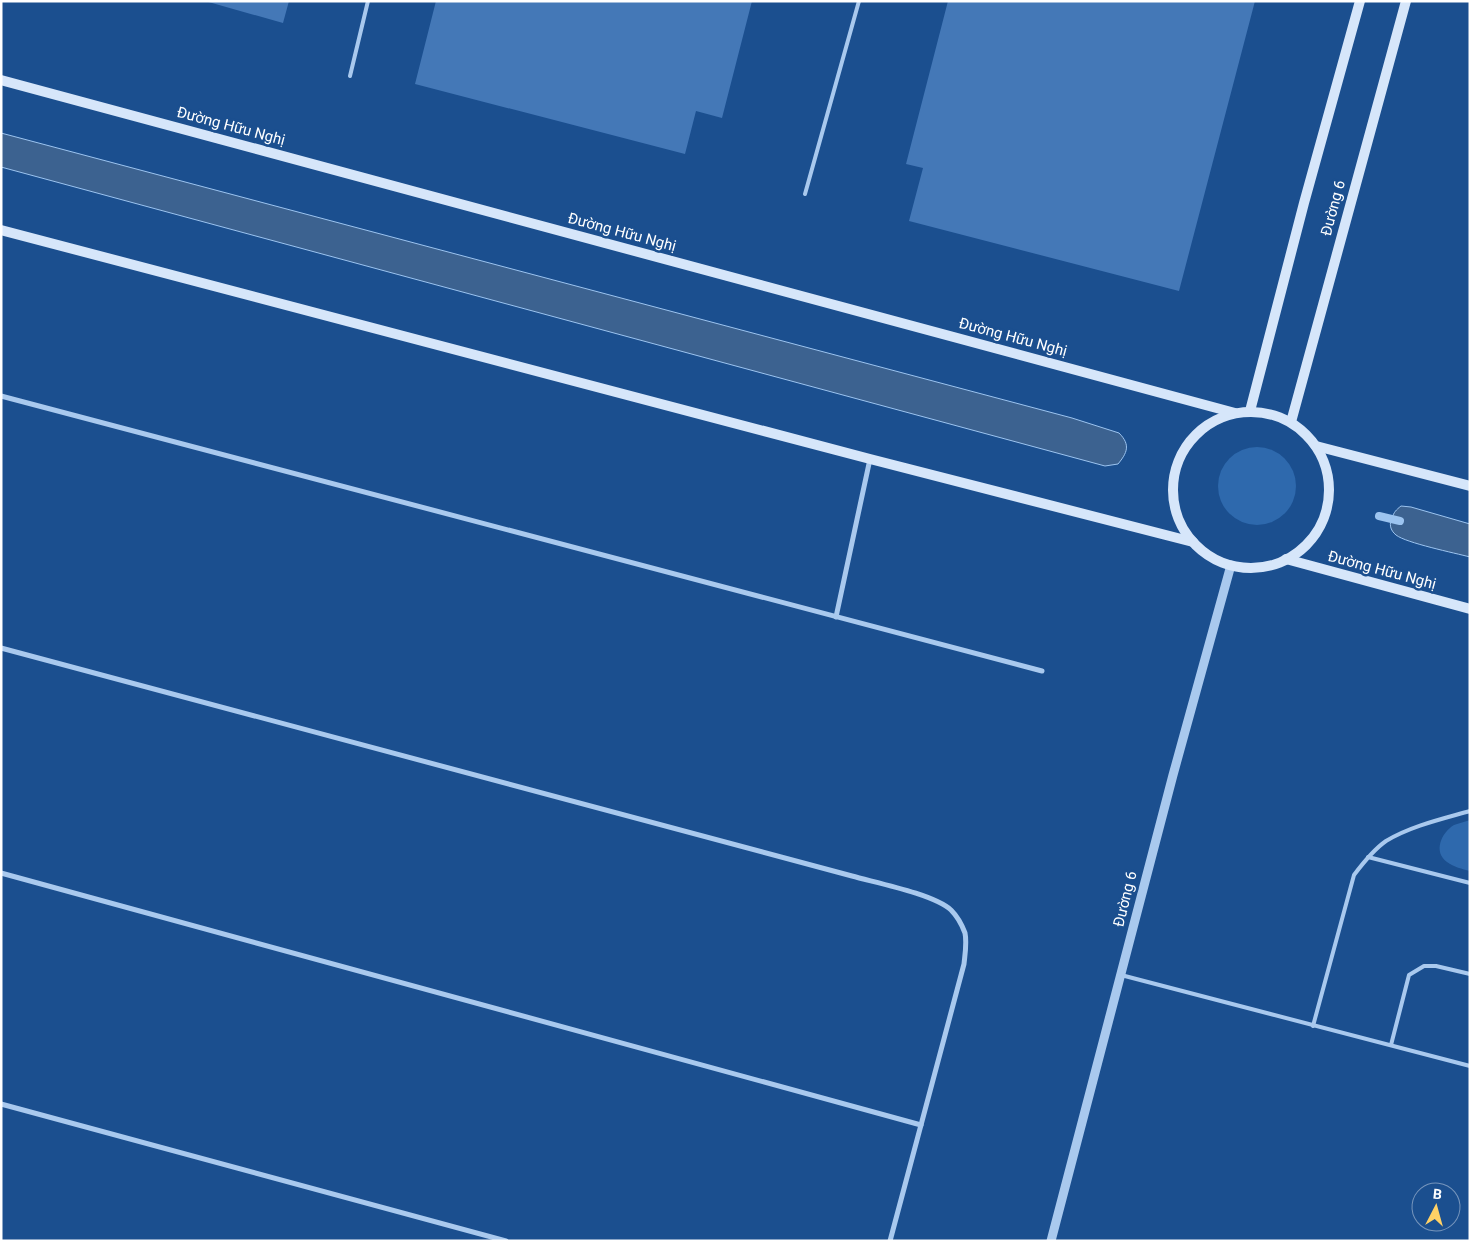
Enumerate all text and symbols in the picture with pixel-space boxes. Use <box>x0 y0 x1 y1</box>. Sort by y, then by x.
street label: Đường Hữu Nghị <box>175 103 287 149</box>
street label: Đường 6 <box>1317 178 1349 238</box>
street label: Đường Hữu Nghị <box>566 209 678 255</box>
street label: Đường Hữu Nghị <box>957 314 1069 360</box>
street label: Đường Hữu Nghị <box>1326 547 1438 593</box>
street label: Đường 6 <box>1109 869 1141 929</box>
north arrow <box>1411 1182 1461 1232</box>
text: B <box>1432 1186 1443 1203</box>

